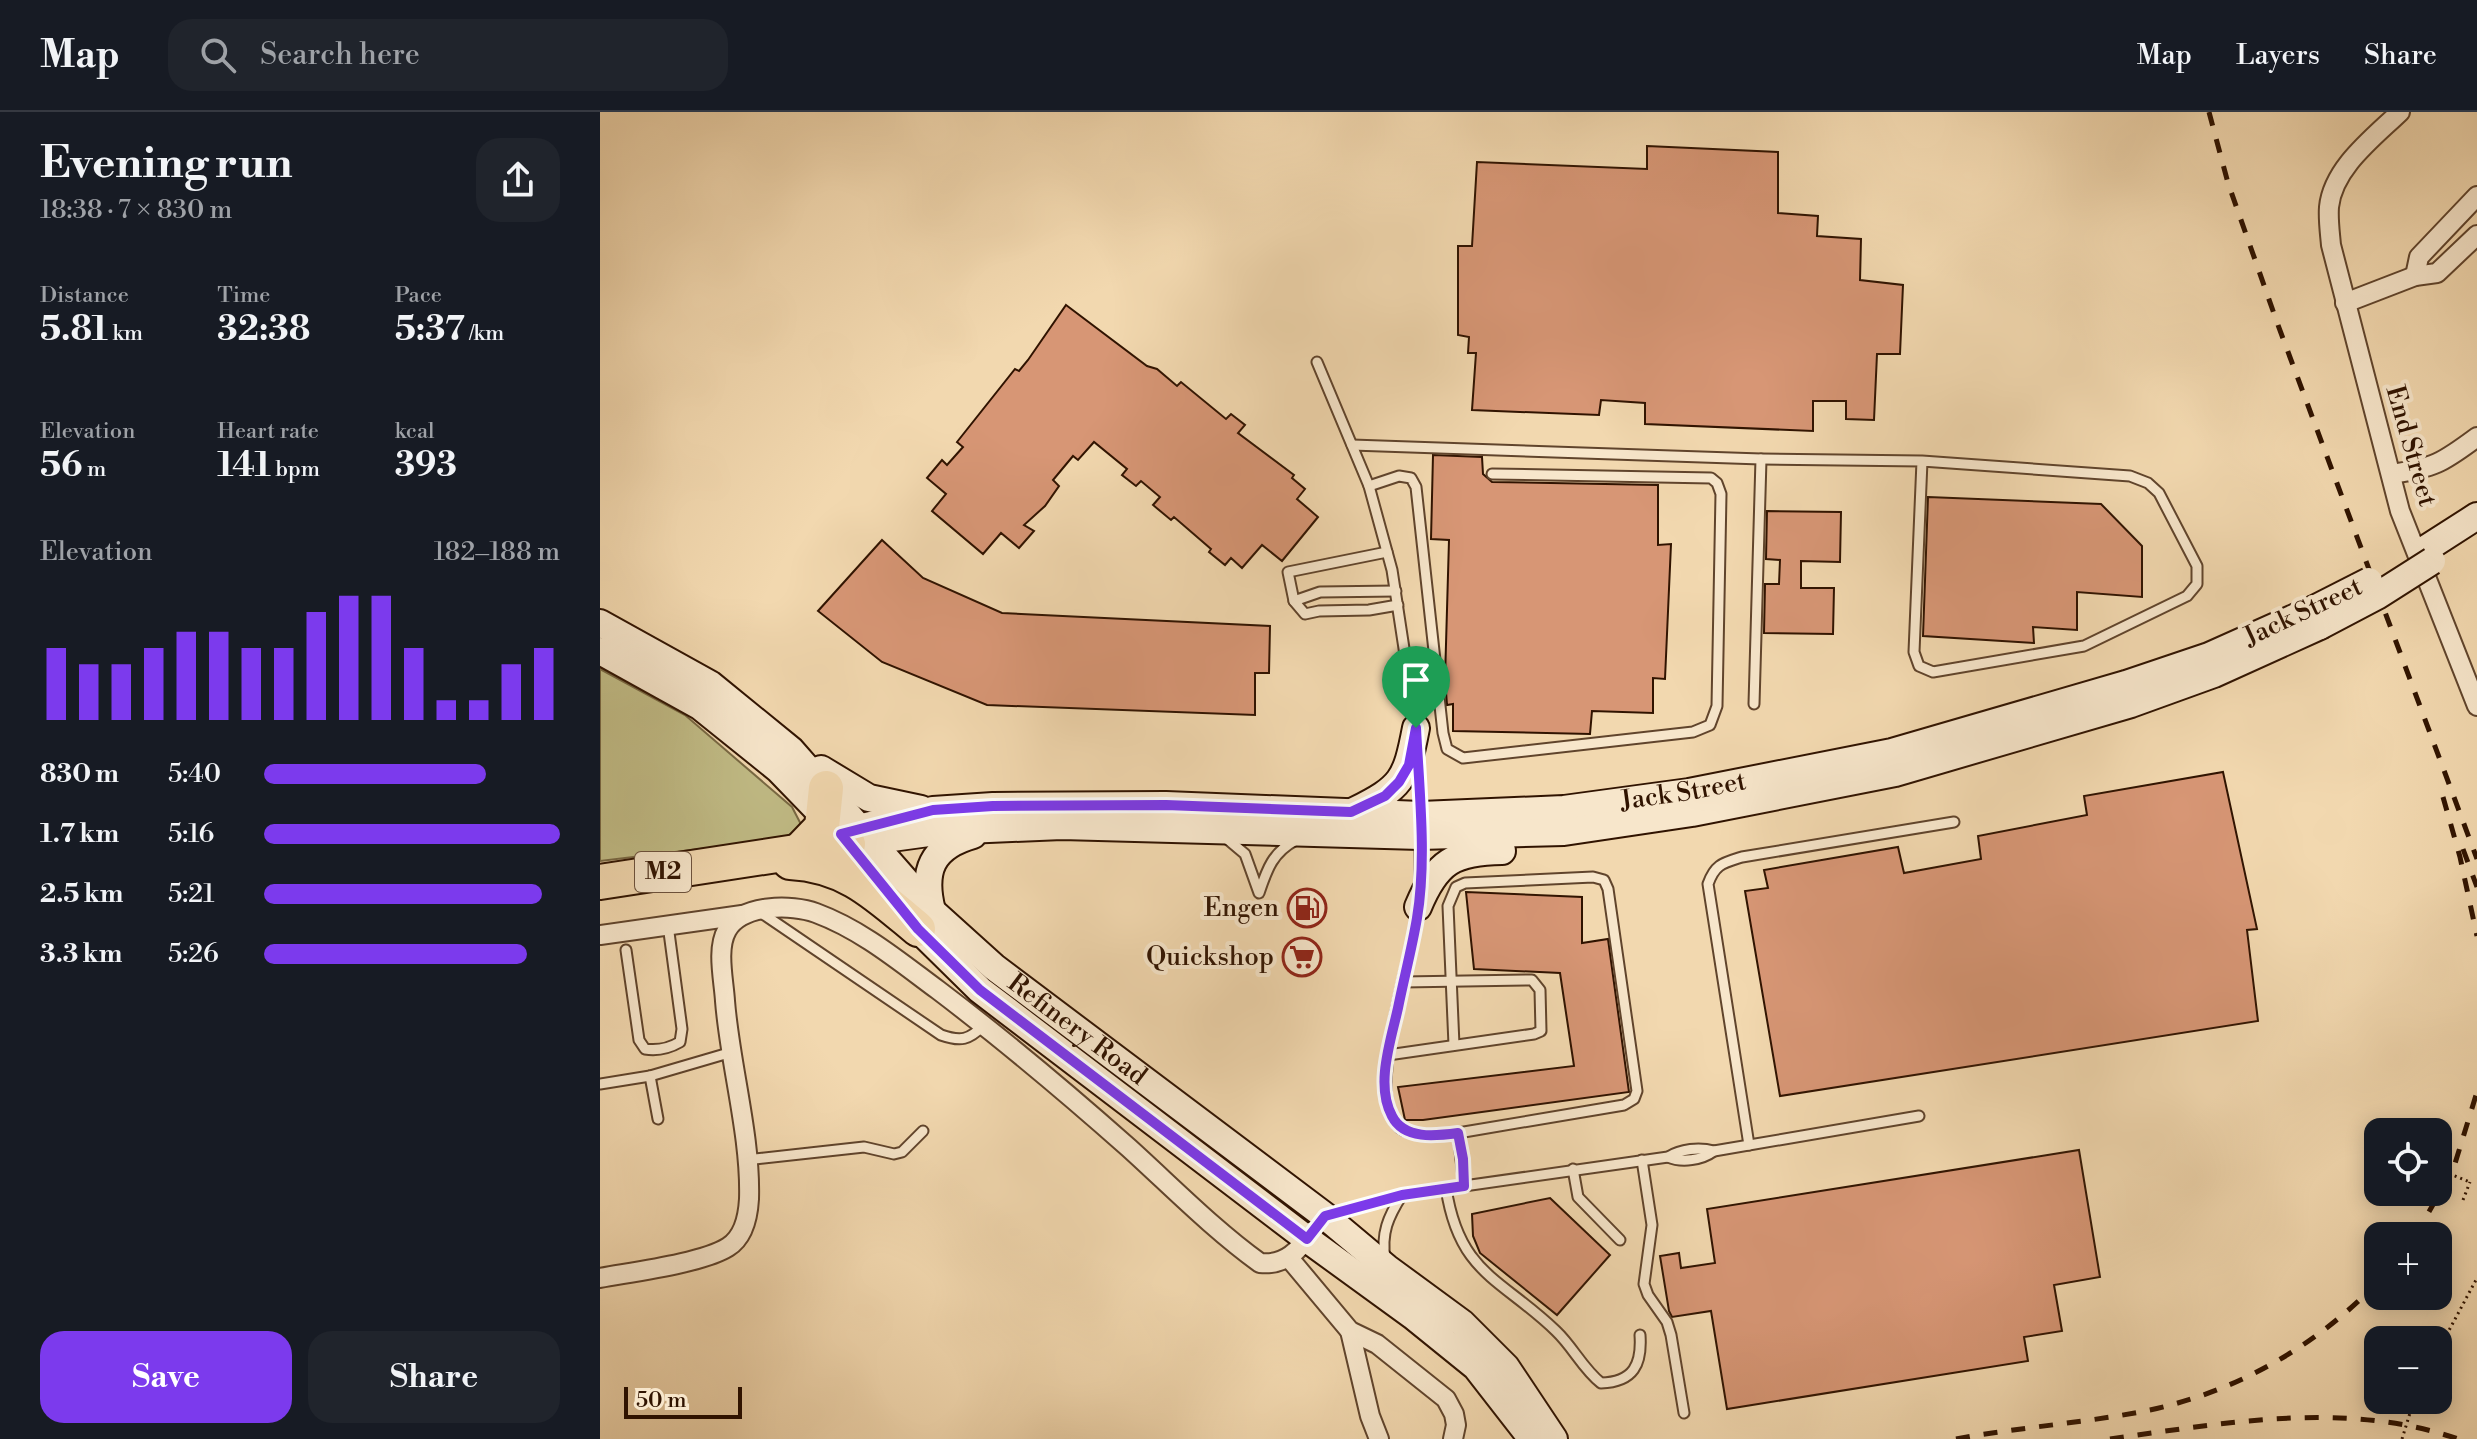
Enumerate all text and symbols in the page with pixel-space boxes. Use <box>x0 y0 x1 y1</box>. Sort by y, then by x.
search box <box>168 19 728 91</box>
text: Map <box>40 32 120 79</box>
icon: search <box>196 33 240 77</box>
text: Search here <box>260 36 420 74</box>
text: Map <box>2137 38 2192 73</box>
text: Layers <box>2236 38 2320 73</box>
text: Share <box>2364 38 2437 73</box>
text: Evening run <box>40 136 293 191</box>
button: share <box>476 138 560 222</box>
text: 18:38 · 7 × 830 m <box>40 194 232 226</box>
text: Distance <box>40 282 129 309</box>
text: Time <box>217 282 270 309</box>
text: Pace <box>395 282 442 309</box>
text: 5.81 <box>40 309 108 351</box>
text: 32:38 <box>217 309 311 351</box>
text: 5:37 <box>395 309 465 351</box>
text: km <box>108 320 143 347</box>
text: /km <box>465 320 504 347</box>
street label: End Street <box>2379 382 2443 510</box>
text: Elevation <box>40 418 135 445</box>
text: Heart rate <box>217 418 319 445</box>
text: kcal <box>395 418 435 445</box>
text: 56 <box>40 445 83 487</box>
text: 141 <box>217 445 271 487</box>
text: 393 <box>395 445 457 487</box>
text: m <box>83 456 106 483</box>
text: bpm <box>271 456 320 483</box>
text: Elevation <box>40 536 153 568</box>
text: 182–188 m <box>434 536 560 568</box>
street label: Jack Street <box>2238 571 2367 654</box>
pin <box>1382 646 1450 728</box>
icon: arrive <box>1394 658 1438 702</box>
text: 830 m <box>40 758 119 790</box>
text: 5:40 <box>168 758 221 790</box>
street label: Jack Street <box>1617 765 1749 817</box>
text: 1.7 km <box>40 818 119 850</box>
text: 5:16 <box>168 818 214 850</box>
road number: M2 <box>635 852 691 892</box>
text: 2.5 km <box>40 878 123 910</box>
text: 5:21 <box>168 878 215 910</box>
fuel station icon: Engen <box>1286 887 1328 929</box>
place label: Engen <box>1204 892 1279 924</box>
supermarket icon: Quickshop <box>1281 936 1323 978</box>
text: 3.3 km <box>40 938 122 970</box>
text: 5:26 <box>168 938 219 970</box>
place label: Quickshop <box>1146 941 1274 973</box>
street label: Refinery Road <box>1001 967 1153 1092</box>
map controls <box>2364 1118 2452 1414</box>
button: locate <box>2364 1118 2452 1206</box>
button: + <box>2364 1222 2452 1310</box>
button: − <box>2364 1326 2452 1414</box>
button: Save <box>40 1331 292 1423</box>
button: Share <box>308 1331 560 1423</box>
scale bar <box>624 1383 742 1419</box>
text: 50 m <box>636 1387 687 1414</box>

